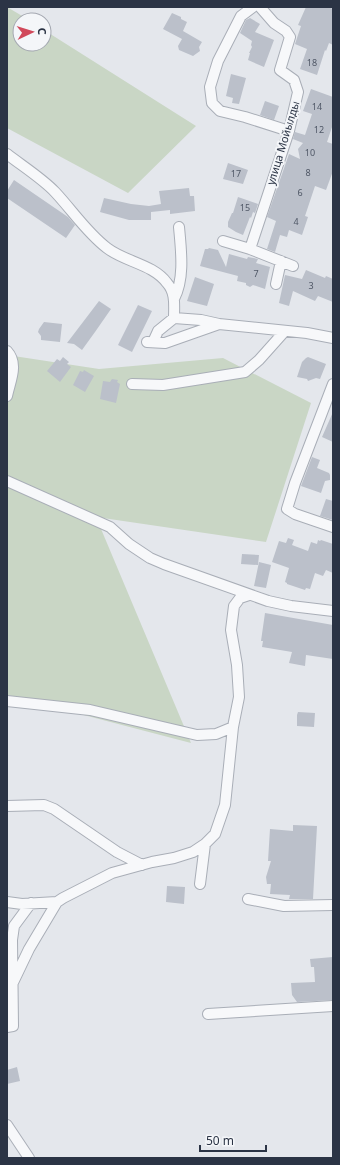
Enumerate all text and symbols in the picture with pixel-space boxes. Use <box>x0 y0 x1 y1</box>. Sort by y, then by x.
north arrow <box>12 12 52 52</box>
text: С <box>35 27 50 35</box>
house number: 18 <box>307 56 317 69</box>
street label: улица Мойылды <box>263 99 302 187</box>
house number: 14 <box>312 100 322 113</box>
house number: 12 <box>314 123 324 136</box>
house number: 10 <box>305 146 315 159</box>
house number: 8 <box>305 166 311 179</box>
house number: 17 <box>231 167 241 180</box>
house number: 6 <box>297 186 303 199</box>
house number: 15 <box>240 201 250 214</box>
house number: 4 <box>293 215 299 228</box>
house number: 7 <box>253 267 259 280</box>
house number: 3 <box>308 279 314 292</box>
scale bar <box>200 1127 266 1153</box>
text: 50 m <box>206 1132 234 1149</box>

